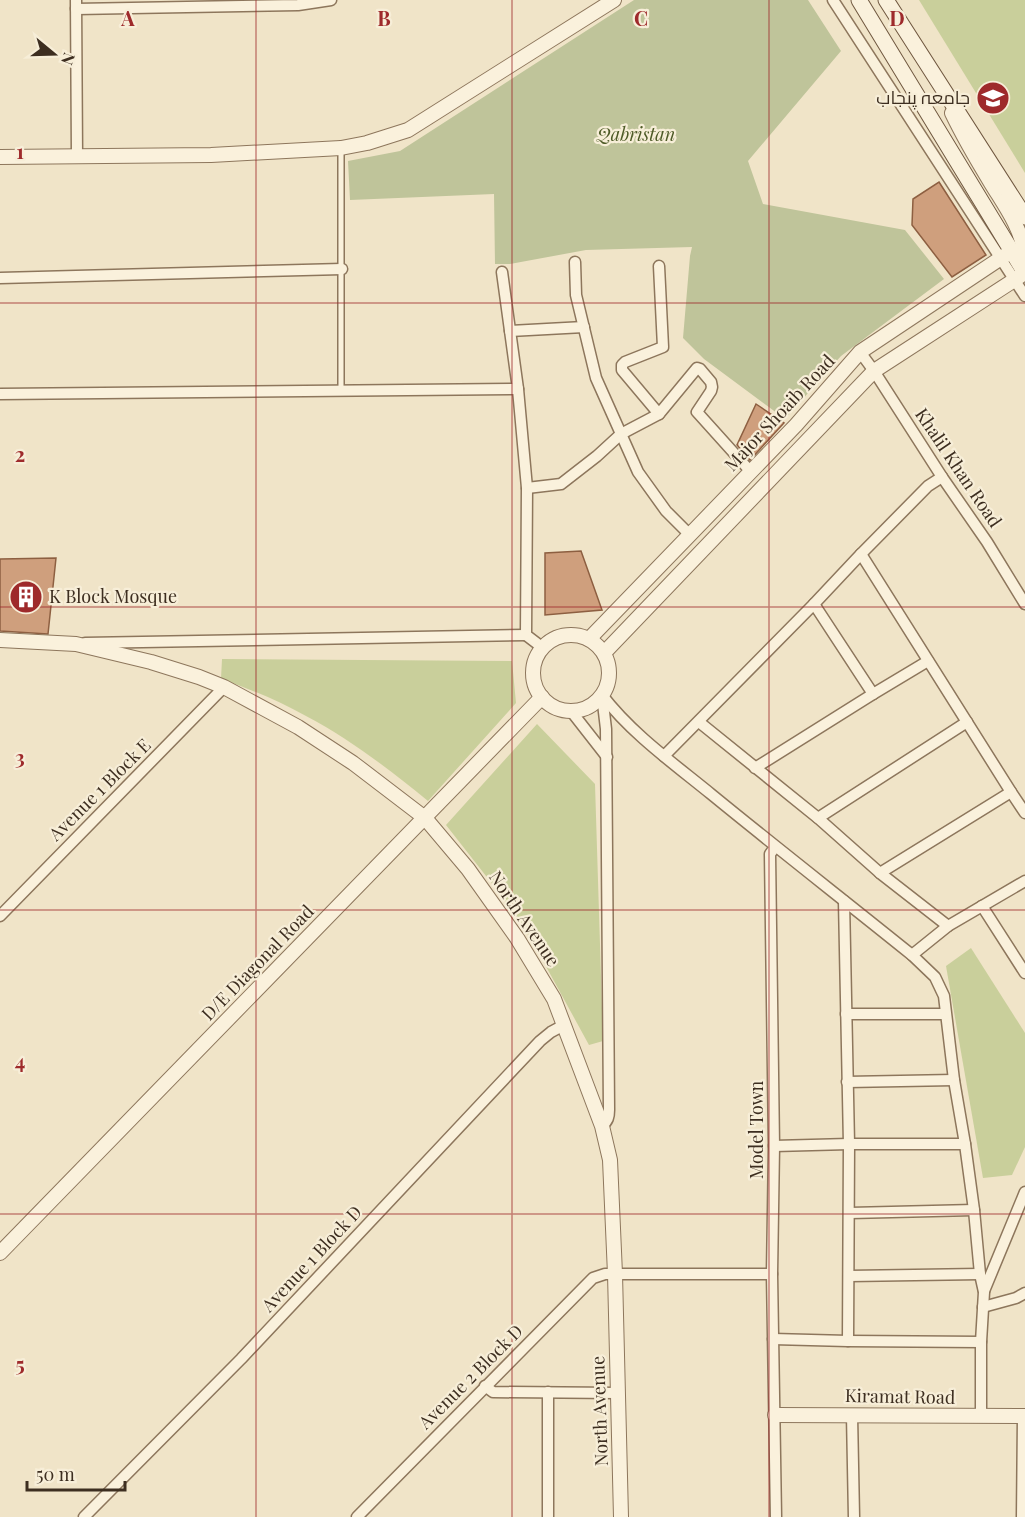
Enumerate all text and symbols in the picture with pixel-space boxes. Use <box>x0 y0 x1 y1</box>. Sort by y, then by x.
text: A <box>120 4 135 31</box>
text: B <box>377 4 391 31</box>
text: C <box>634 4 648 31</box>
text: D <box>889 4 905 31</box>
north arrow <box>24 24 84 84</box>
text: N <box>57 50 80 68</box>
school or university icon: جامعہ پنجاب <box>975 80 1011 116</box>
place label: جامعہ پنجاب <box>876 85 970 110</box>
park label: Qabristan <box>596 122 675 146</box>
text: 1 <box>16 137 24 164</box>
street label: Major Shoaib Road <box>719 348 840 476</box>
street label: Khalil Khan Road <box>910 403 1008 532</box>
text: 2 <box>15 440 25 467</box>
building icon: K Block Mosque <box>8 579 44 615</box>
place label: K Block Mosque <box>49 584 177 608</box>
street label: Avenue 1 Block E <box>42 733 155 846</box>
text: 3 <box>15 743 25 770</box>
street label: North Avenue <box>484 866 566 971</box>
street label: D/E Diagonal Road <box>196 899 319 1025</box>
text: 4 <box>15 1047 25 1074</box>
street label: Model Town <box>744 1080 768 1179</box>
street label: Avenue 1 Block D <box>255 1200 367 1317</box>
street label: Avenue 2 Block D <box>412 1319 528 1435</box>
text: 5 <box>15 1350 25 1377</box>
street label: North Avenue <box>585 1355 613 1467</box>
street label: Kiramat Road <box>845 1383 956 1409</box>
scale bar <box>27 1454 124 1492</box>
text: 50 m <box>36 1462 75 1486</box>

